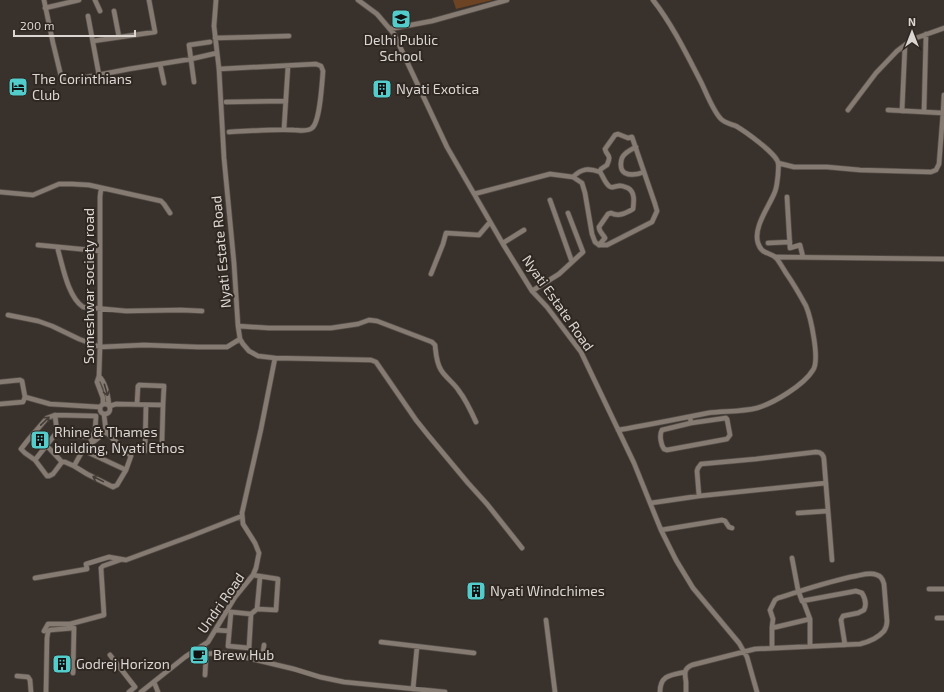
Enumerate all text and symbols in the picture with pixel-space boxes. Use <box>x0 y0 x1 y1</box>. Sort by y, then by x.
school or university icon: Delhi Public School <box>390 8 412 30</box>
scale bar <box>14 12 135 38</box>
north arrow <box>892 12 932 52</box>
text: N <box>908 15 916 28</box>
text: 200 m <box>20 18 54 32</box>
place label: Delhi Public School <box>364 31 438 64</box>
place label: The Corinthians Club <box>32 70 132 103</box>
hotel icon: The Corinthians Club <box>7 76 29 98</box>
building icon: Nyati Exotica <box>371 78 393 100</box>
place label: Nyati Exotica <box>396 80 479 97</box>
street label: Nyati Estate Road <box>207 195 234 309</box>
street label: Someshwar society road <box>80 208 97 364</box>
street label: Nyati Estate Road <box>519 252 598 354</box>
one-way arrow <box>103 383 110 396</box>
one-way arrow <box>40 417 50 426</box>
place label: Rhine & Thames building, Nyati Ethos <box>54 423 185 456</box>
building icon: Rhine & Thames building, Nyati Ethos <box>29 429 51 451</box>
one-way arrow <box>92 475 104 482</box>
street label: Undri Road <box>194 569 248 636</box>
building icon: Nyati Windchimes <box>465 580 487 602</box>
place label: Nyati Windchimes <box>490 582 605 599</box>
cafe icon: Brew Hub <box>188 644 210 666</box>
place label: Brew Hub <box>213 646 274 663</box>
building icon: Godrej Horizon <box>51 653 73 675</box>
place label: Godrej Horizon <box>76 655 170 672</box>

